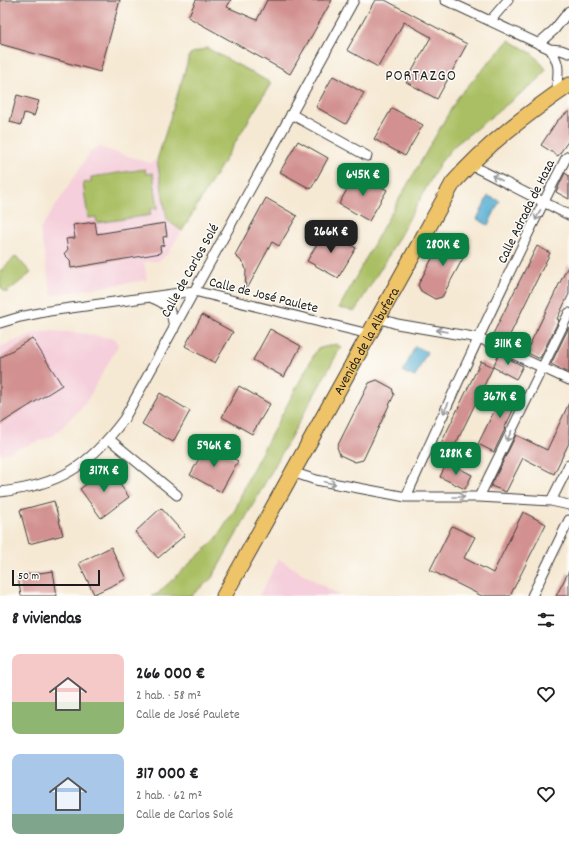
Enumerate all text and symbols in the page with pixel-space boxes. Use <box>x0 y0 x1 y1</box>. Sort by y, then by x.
district label: PORTAZGO <box>385 65 457 88</box>
street label: Calle Adrada de Haza <box>493 156 561 267</box>
pin: 645K € <box>330 163 396 197</box>
text: 645K € <box>346 166 380 185</box>
one-way arrow <box>491 174 503 181</box>
one-way arrow <box>534 208 541 220</box>
street label: Calle de Carlos Solé <box>157 220 225 322</box>
pin: 266K € <box>298 220 364 254</box>
text: 266K € <box>314 223 348 242</box>
pin: 280K € <box>410 233 476 267</box>
text: 280K € <box>426 236 460 255</box>
street label: Calle de José Paulete <box>207 273 320 319</box>
street label: Avenida de la Albufera <box>329 284 405 399</box>
one-way arrow <box>436 327 449 335</box>
pin: 311K € <box>475 332 541 366</box>
text: 311K € <box>494 335 522 354</box>
pin: 367K € <box>467 385 533 419</box>
text: 367K € <box>483 388 517 407</box>
one-way arrow <box>442 402 449 414</box>
one-way arrow <box>505 429 512 441</box>
pin: 596K € <box>181 434 247 468</box>
text: 596K € <box>197 437 231 456</box>
pin: 288K € <box>423 442 489 476</box>
text: 288K € <box>440 445 472 464</box>
pin: 317K € <box>71 459 137 493</box>
text: 317K € <box>89 462 119 481</box>
one-way arrow <box>323 479 336 487</box>
one-way arrow <box>452 493 465 501</box>
scale bar <box>12 568 100 587</box>
text: 50 m <box>18 569 39 585</box>
text: 8 viviendas <box>12 608 82 632</box>
icon: filters <box>535 609 557 631</box>
text: 266 000 € <box>136 663 205 687</box>
icon: home <box>44 670 92 718</box>
icon: heart <box>535 683 557 705</box>
text: 2 hab. · 58 m² <box>136 687 201 706</box>
text: Calle de José Paulete <box>136 706 240 725</box>
text: 317 000 € <box>136 763 199 787</box>
icon: home <box>44 770 92 818</box>
icon: heart <box>535 783 557 805</box>
text: 2 hab. · 62 m² <box>136 787 202 806</box>
text: Calle de Carlos Solé <box>136 806 233 825</box>

